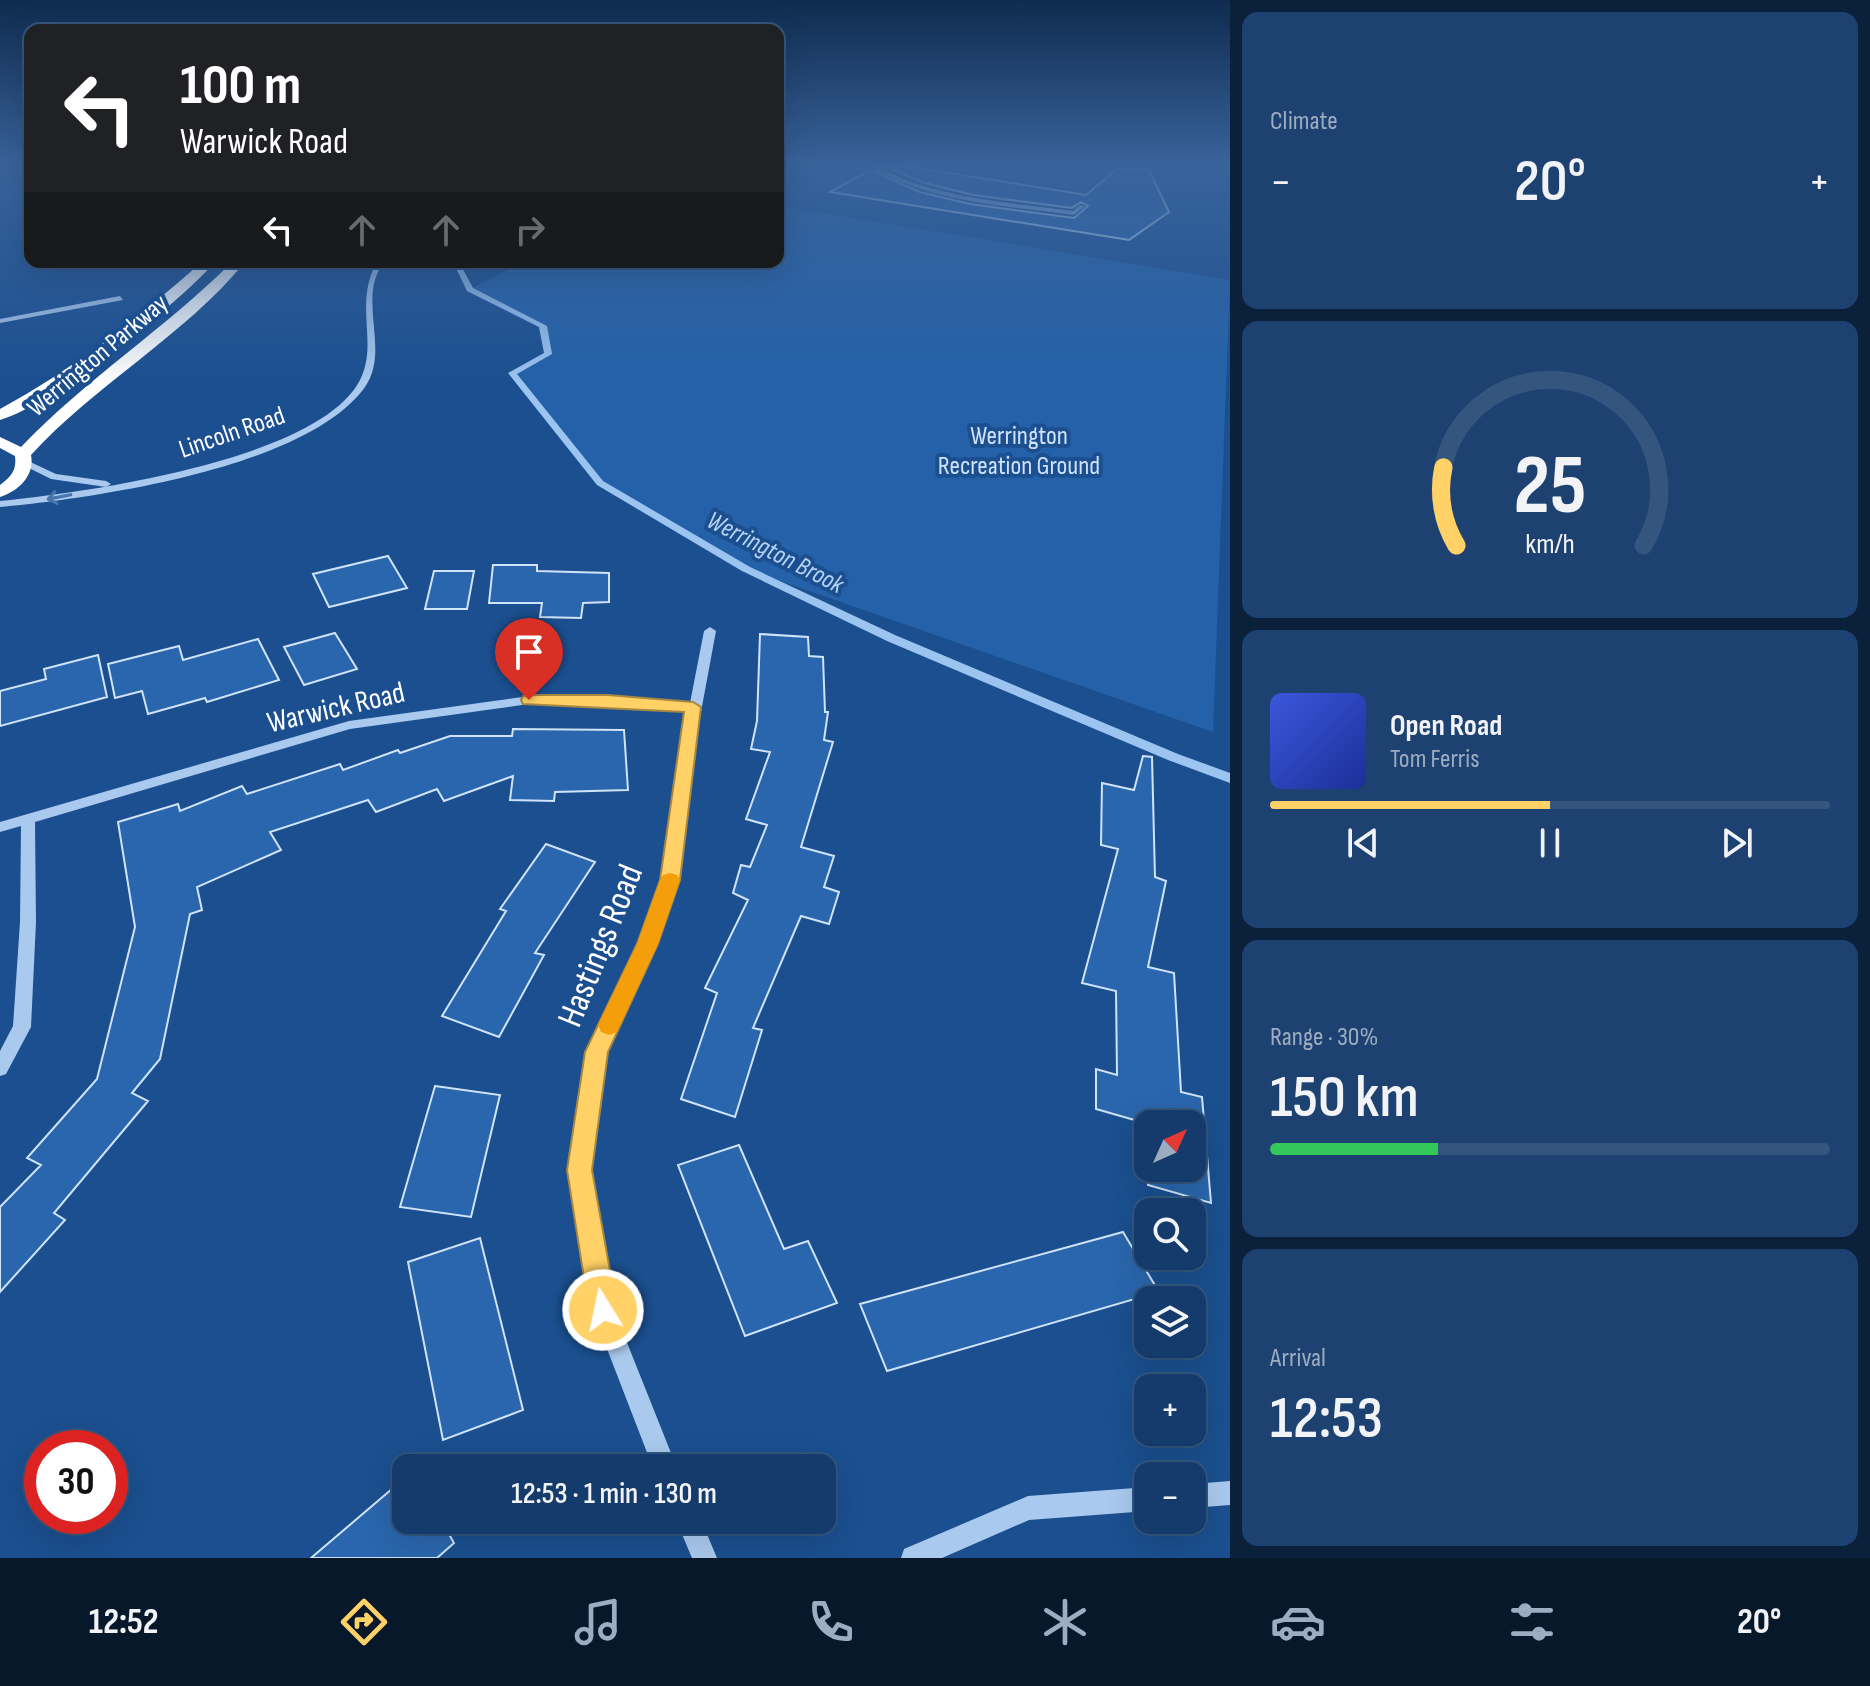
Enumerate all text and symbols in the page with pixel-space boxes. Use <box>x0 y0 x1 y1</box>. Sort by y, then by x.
text: 100 m <box>180 53 301 120</box>
icon: left <box>48 56 152 160</box>
text: Climate <box>1270 106 1338 137</box>
text: Warwick Road <box>180 121 348 164</box>
text: 20° <box>1514 146 1586 218</box>
text: − <box>1270 156 1292 209</box>
text: + <box>1808 156 1830 209</box>
icon: left <box>256 208 300 252</box>
icon: ahead <box>340 208 384 252</box>
icon: ahead <box>424 208 468 252</box>
icon: right <box>508 208 552 252</box>
street label: Werrington Parkway <box>21 288 175 424</box>
street label: Lincoln Road <box>175 400 289 466</box>
park label: Werrington Recreation Ground <box>938 421 1100 482</box>
text: 25 <box>1514 436 1586 536</box>
one-way arrow <box>47 491 72 506</box>
water label: Werrington Brook <box>701 505 850 601</box>
text: km/h <box>1525 527 1575 562</box>
pin <box>495 618 563 700</box>
icon: arrive <box>507 630 551 674</box>
street label: Warwick Road <box>264 675 408 741</box>
text: Open Road <box>1390 708 1502 744</box>
text: Tom Ferris <box>1390 744 1480 775</box>
icon: previous <box>1341 821 1385 865</box>
icon: pause <box>1528 821 1572 865</box>
icon: next <box>1715 821 1759 865</box>
street label: Hastings Road <box>549 859 653 1033</box>
text: Range · 30% <box>1270 1022 1378 1053</box>
text: 150 km <box>1270 1062 1419 1134</box>
north arrow <box>1134 1110 1206 1182</box>
map controls <box>1134 1110 1206 1534</box>
button: search <box>1134 1198 1206 1270</box>
position arrow <box>561 1268 645 1352</box>
button: layers <box>1134 1286 1206 1358</box>
text: Arrival <box>1270 1343 1326 1374</box>
button: + <box>1134 1374 1206 1446</box>
text: 12:53 <box>1270 1383 1383 1455</box>
speed limit sign: 30 <box>24 1430 128 1534</box>
button: − <box>1134 1462 1206 1534</box>
text: 12:53 · 1 min · 130 m <box>511 1476 717 1512</box>
icon: directions <box>336 1594 392 1650</box>
icon: music <box>570 1594 626 1650</box>
icon: phone <box>803 1594 859 1650</box>
icon: climate <box>1037 1594 1093 1650</box>
icon: car <box>1270 1594 1326 1650</box>
icon: filters <box>1504 1594 1560 1650</box>
text: 12:52 <box>89 1601 159 1644</box>
text: 20° <box>1737 1601 1781 1644</box>

